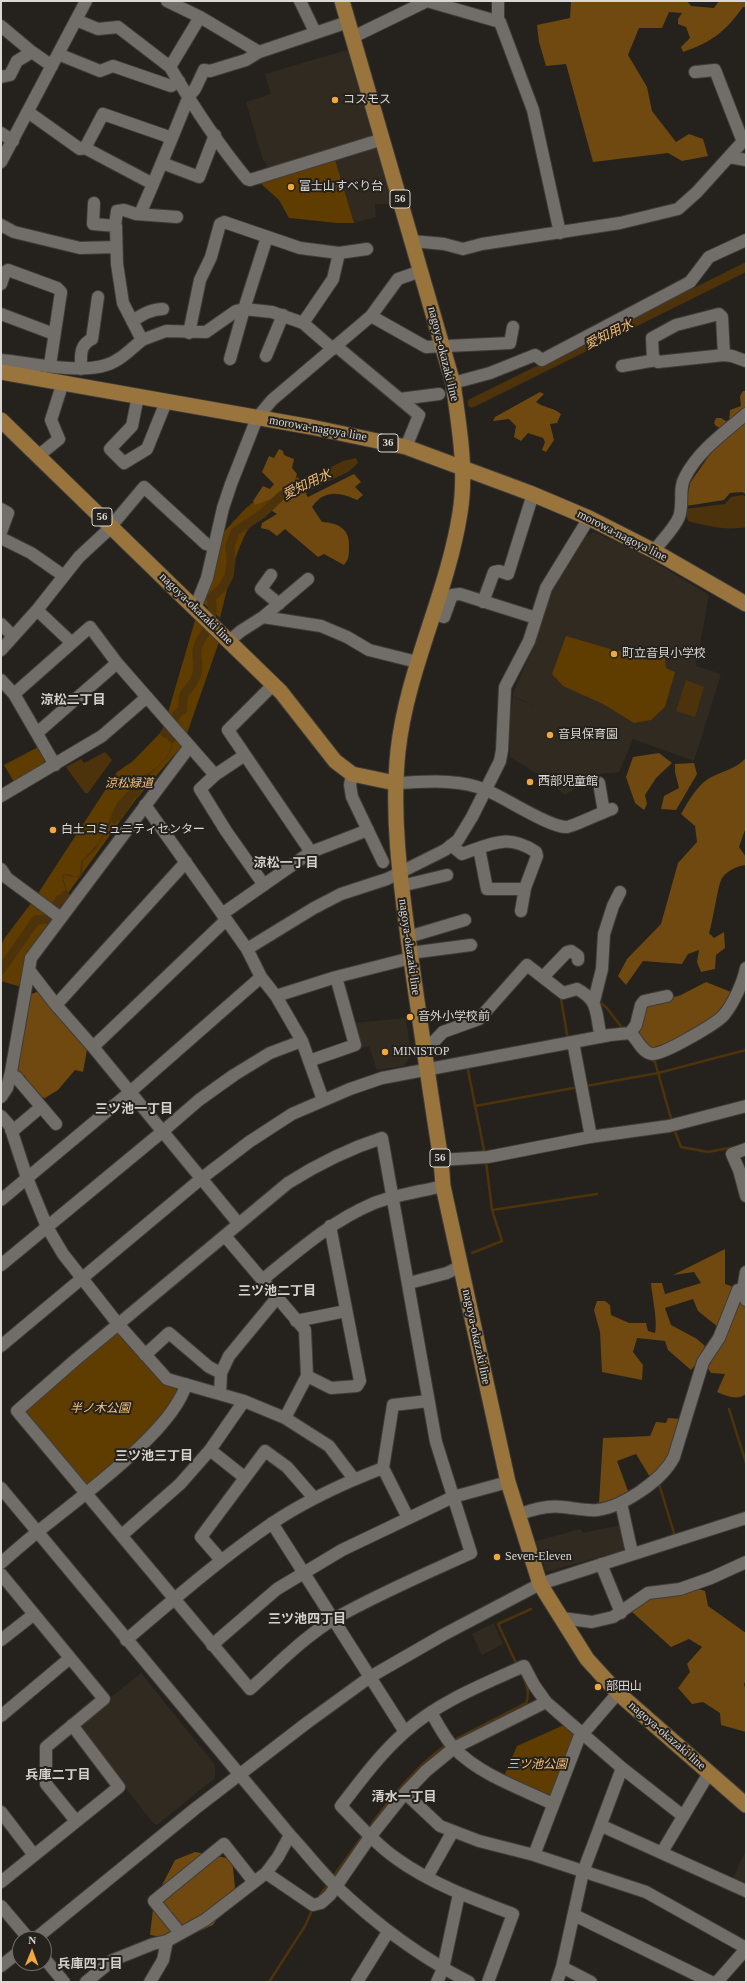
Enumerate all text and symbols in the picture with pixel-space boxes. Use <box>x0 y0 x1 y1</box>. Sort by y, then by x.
place label: コスモス <box>343 93 391 107</box>
marker: コスモス <box>330 95 340 105</box>
place label: 富士山すべり台 <box>299 180 383 194</box>
marker: 富士山すべり台 <box>286 182 296 192</box>
road number: 56 <box>390 190 410 208</box>
street label: nagoya-okazaki line <box>424 305 462 403</box>
water label: 愛知用水 <box>582 317 636 353</box>
street label: morowa-nagoya line <box>268 413 368 445</box>
road number: 36 <box>378 434 398 452</box>
water label: 愛知用水 <box>280 467 334 503</box>
street label: morowa-nagoya line <box>575 507 669 565</box>
road number: 56 <box>92 508 112 526</box>
street label: nagoya-okazaki line <box>156 570 236 648</box>
place label: 町立音貝小学校 <box>622 647 706 661</box>
marker: 町立音貝小学校 <box>609 649 619 659</box>
district label: 涼松二丁目 <box>41 693 105 709</box>
place label: 音貝保育園 <box>558 728 618 742</box>
marker: 音貝保育園 <box>545 730 555 740</box>
place label: 西部児童館 <box>538 775 598 789</box>
park label: 涼松緑道 <box>105 777 153 791</box>
marker: 西部児童館 <box>525 777 535 787</box>
place label: 白土コミュニティセンター <box>61 823 205 837</box>
marker: 白土コミュニティセンター <box>48 825 58 835</box>
district label: 涼松一丁目 <box>254 856 318 872</box>
street label: nagoya-okazaki line <box>395 898 423 996</box>
place label: 音外小学校前 <box>418 1010 490 1024</box>
marker: 音外小学校前 <box>405 1012 415 1022</box>
place label: MINISTOP <box>393 1045 449 1059</box>
marker: MINISTOP <box>380 1047 390 1057</box>
district label: 三ツ池一丁目 <box>95 1102 173 1118</box>
road number: 56 <box>430 1149 450 1167</box>
district label: 三ツ池二丁目 <box>238 1284 316 1300</box>
street label: nagoya-okazaki line <box>459 1288 493 1386</box>
park label: 半ノ木公園 <box>70 1402 130 1416</box>
district label: 三ツ池三丁目 <box>115 1449 193 1465</box>
place label: Seven-Eleven <box>505 1550 572 1564</box>
marker: Seven-Eleven <box>492 1552 502 1562</box>
district label: 三ツ池四丁目 <box>268 1612 346 1628</box>
place label: 部田山 <box>606 1680 642 1694</box>
marker: 部田山 <box>593 1682 603 1692</box>
street label: nagoya-okazaki line <box>626 1699 708 1773</box>
park label: 三ツ池公園 <box>507 1758 567 1772</box>
district label: 兵庫二丁目 <box>26 1768 90 1784</box>
district label: 清水一丁目 <box>372 1790 436 1806</box>
north arrow <box>12 1931 52 1971</box>
text: N <box>28 1934 36 1946</box>
district label: 兵庫四丁目 <box>58 1957 122 1973</box>

